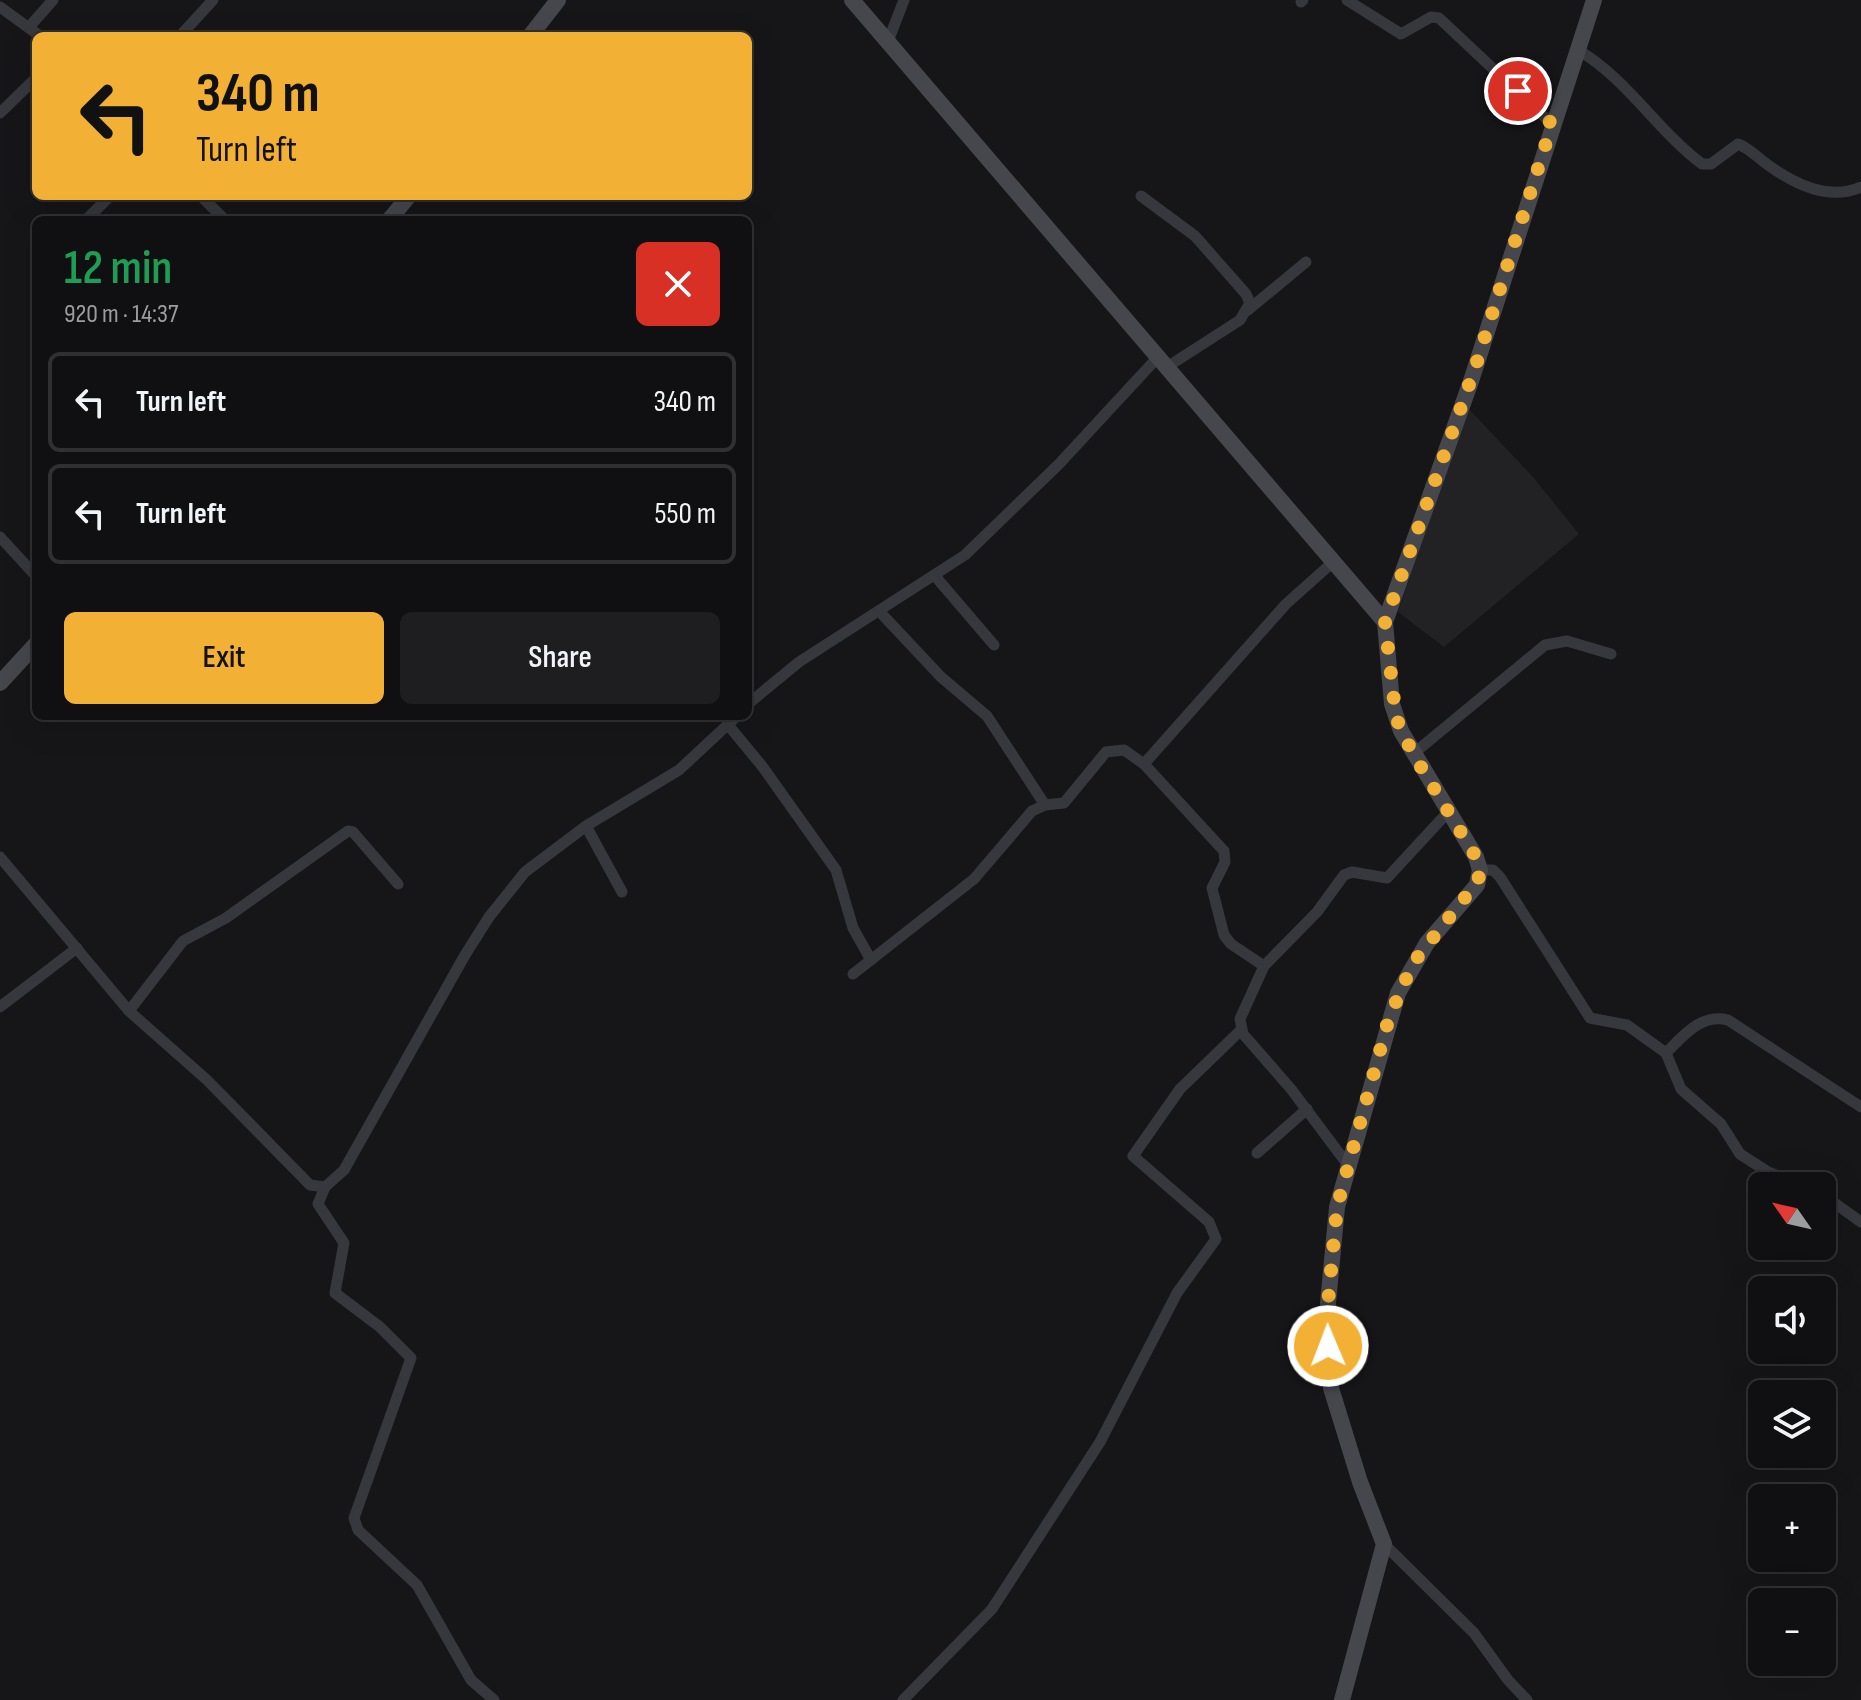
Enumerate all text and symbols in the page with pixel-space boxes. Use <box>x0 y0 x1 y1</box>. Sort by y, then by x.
pin <box>1484 57 1552 125</box>
text: 340 m <box>196 61 320 128</box>
icon: left <box>64 64 168 168</box>
icon: arrive <box>1496 69 1540 113</box>
text: Turn left <box>196 129 297 172</box>
text: 12 min <box>64 240 172 297</box>
button: close <box>636 242 720 326</box>
text: 920 m · 14:37 <box>64 299 178 330</box>
icon: left <box>68 380 112 424</box>
text: Turn left <box>136 384 226 420</box>
text: 340 m <box>653 384 716 420</box>
icon: left <box>68 492 112 536</box>
text: Turn left <box>136 496 226 532</box>
text: 550 m <box>655 496 716 532</box>
button: Exit <box>64 612 384 704</box>
button: Share <box>400 612 720 704</box>
north arrow <box>1748 1172 1836 1260</box>
map controls <box>1748 1172 1836 1676</box>
button: sound <box>1748 1276 1836 1364</box>
position arrow <box>1286 1304 1370 1388</box>
button: layers <box>1748 1380 1836 1468</box>
button: + <box>1748 1484 1836 1572</box>
button: − <box>1748 1588 1836 1676</box>

